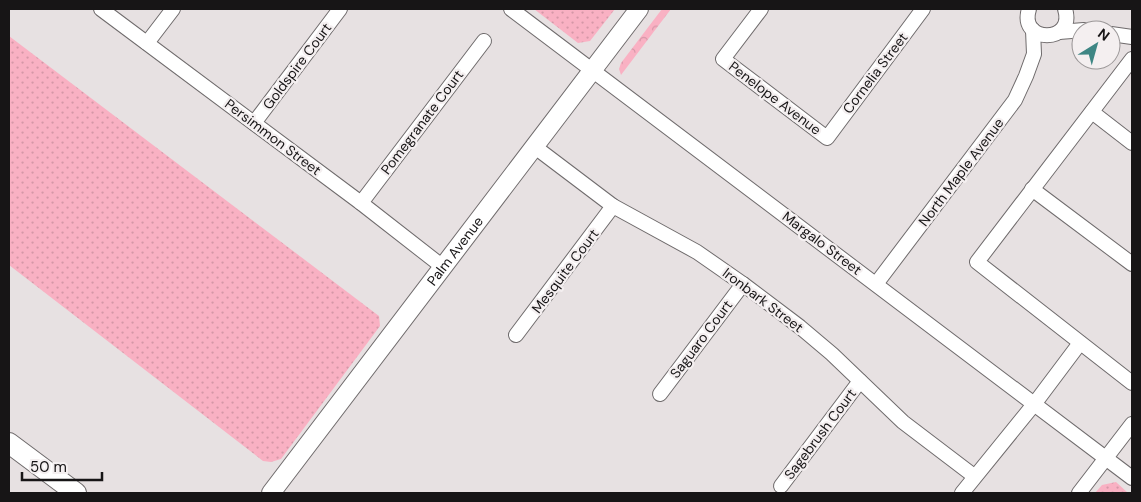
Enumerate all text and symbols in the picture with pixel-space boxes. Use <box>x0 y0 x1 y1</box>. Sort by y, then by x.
street label: Goldspire Court <box>259 19 335 113</box>
north arrow <box>1071 20 1121 70</box>
text: N <box>1094 24 1113 45</box>
street label: Cornelia Street <box>839 29 911 117</box>
street label: Penelope Avenue <box>725 57 825 139</box>
street label: Pomegranate Court <box>377 66 467 178</box>
street label: Persimmon Street <box>221 95 325 179</box>
street label: North Maple Avenue <box>914 114 1008 230</box>
street label: Margalo Street <box>779 207 865 279</box>
street label: Palm Avenue <box>423 213 487 289</box>
street label: Mesquite Court <box>527 225 603 317</box>
street label: Ironbark Street <box>719 264 807 336</box>
street label: Saguaro Court <box>666 296 736 382</box>
street label: Sagebrush Court <box>780 385 860 483</box>
scale bar <box>22 450 102 482</box>
text: 50 m <box>30 457 67 477</box>

